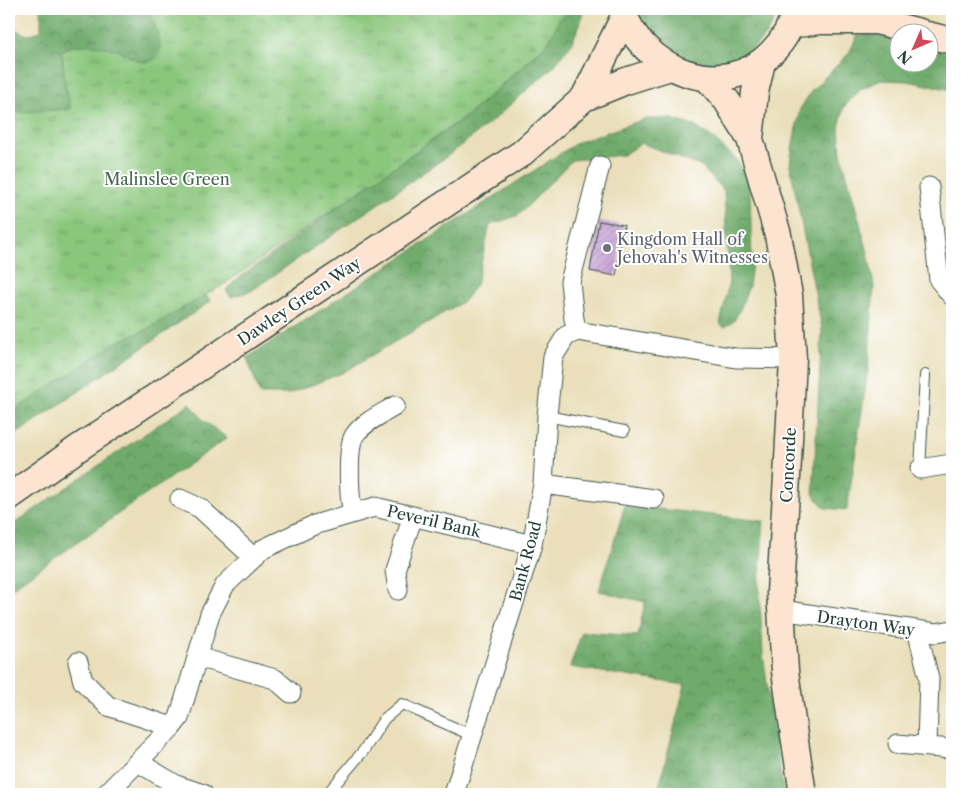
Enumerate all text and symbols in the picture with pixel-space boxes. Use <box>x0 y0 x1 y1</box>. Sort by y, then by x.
north arrow <box>888 22 938 72</box>
text: N <box>894 47 915 68</box>
park label: Malinslee Green <box>104 169 230 189</box>
place label: Kingdom Hall of Jehovah's Witnesses <box>614 229 768 267</box>
marker: Kingdom Hall of Jehovah's Witnesses <box>601 242 613 254</box>
street label: Dawley Green Way <box>234 252 365 350</box>
street label: Concorde <box>776 427 800 503</box>
street label: Peveril Bank <box>385 501 483 542</box>
street label: Bank Road <box>505 518 545 603</box>
street label: Drayton Way <box>816 606 917 640</box>

